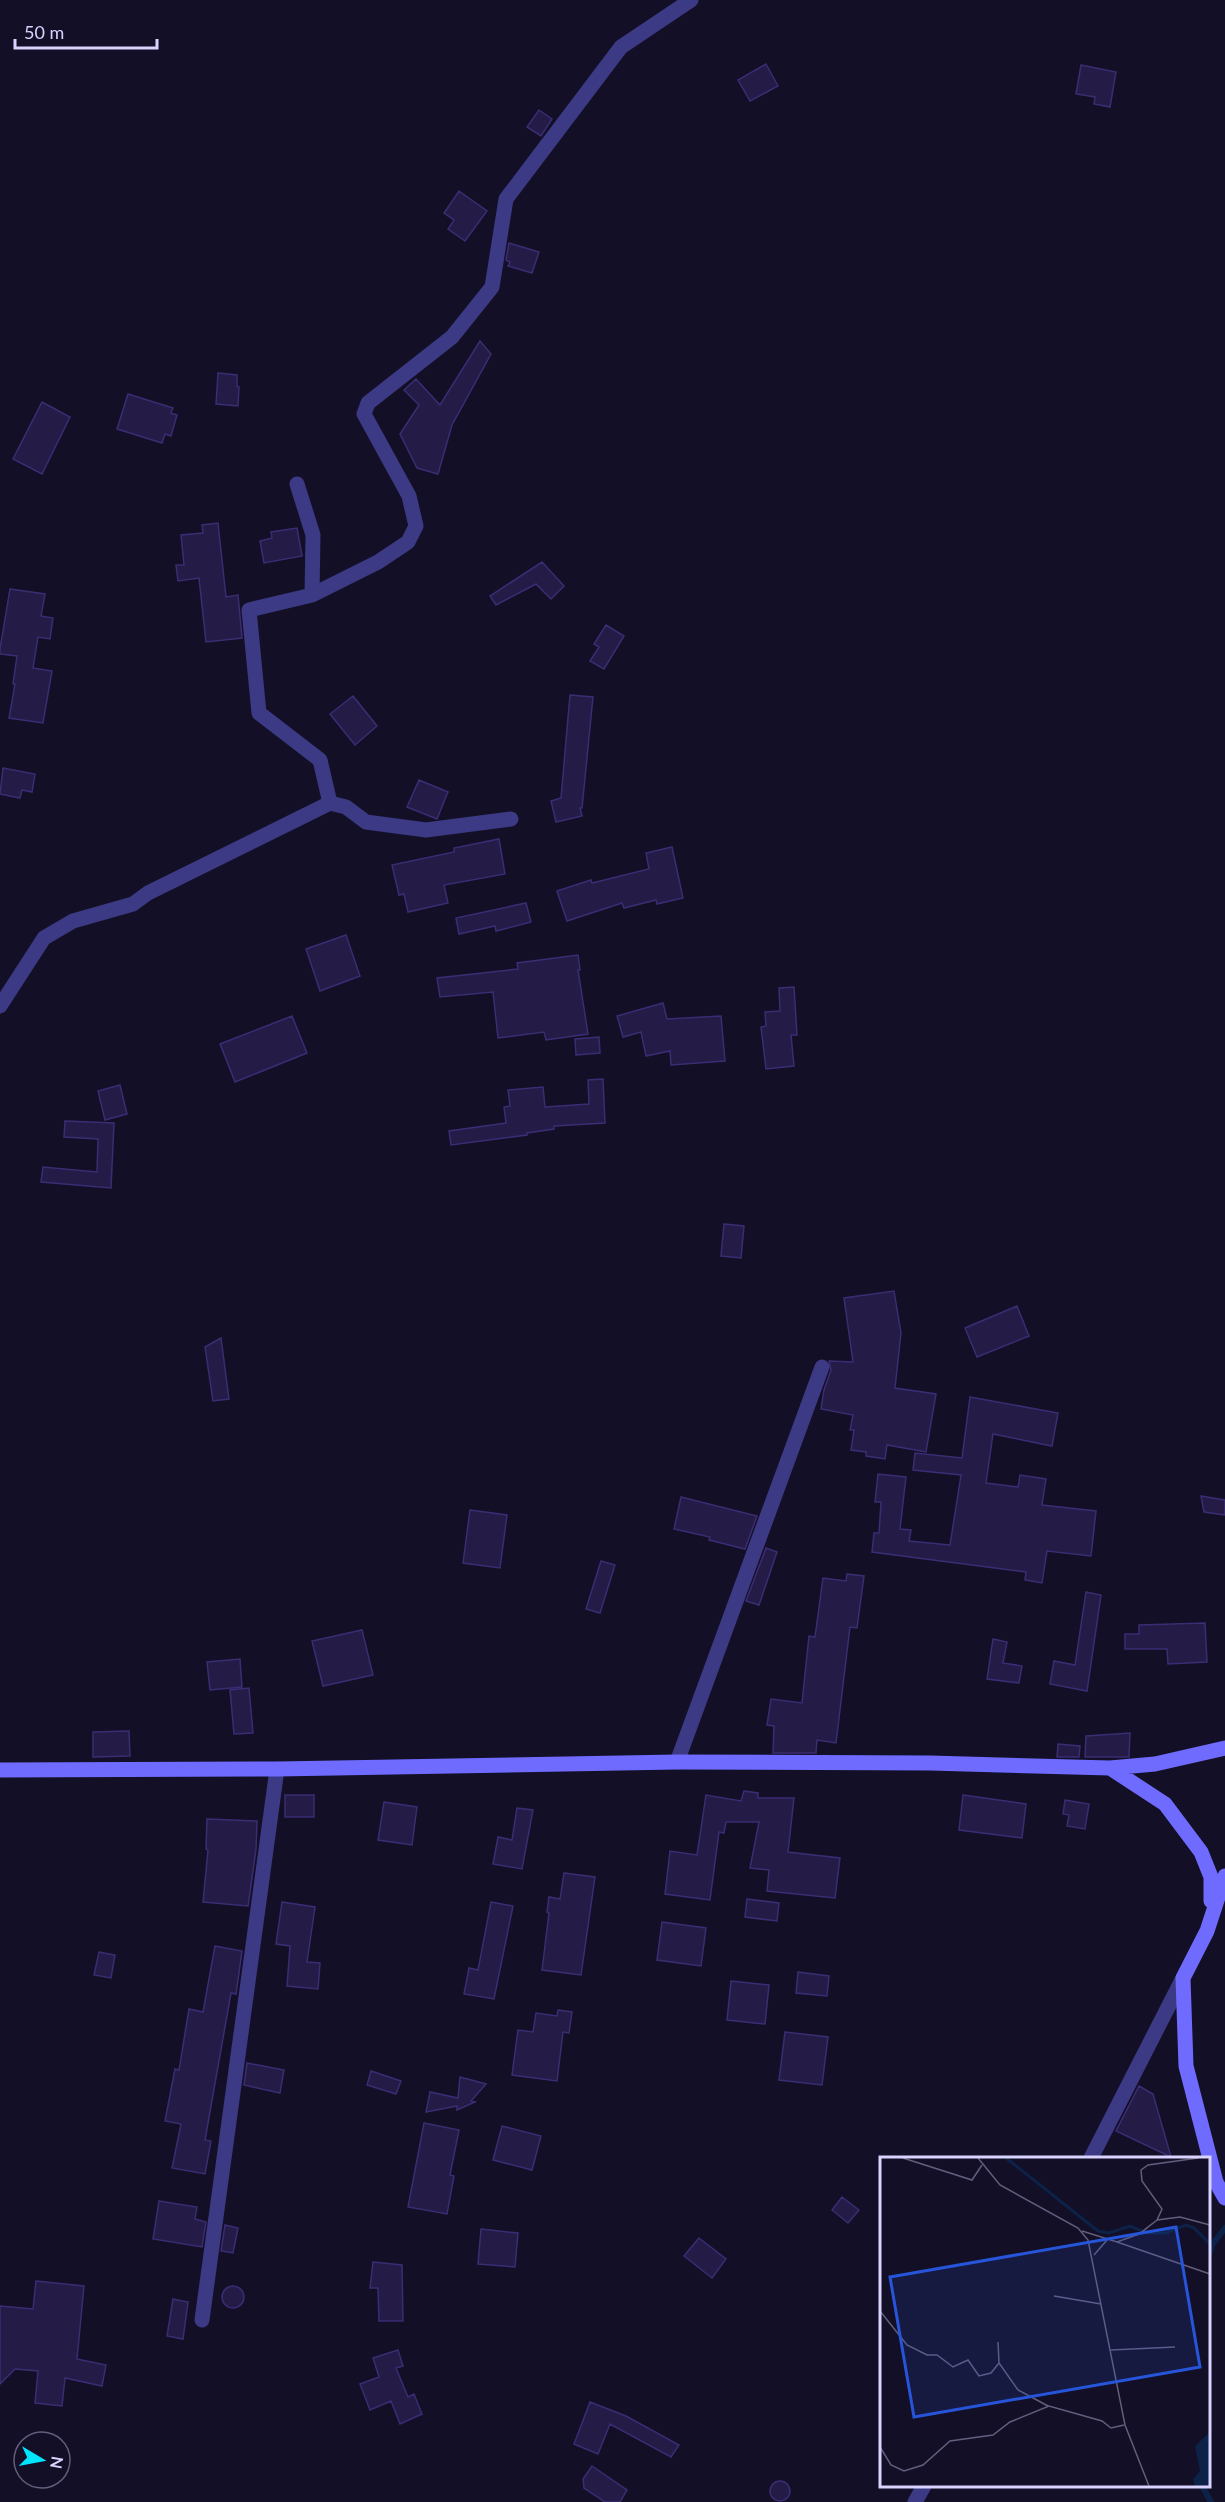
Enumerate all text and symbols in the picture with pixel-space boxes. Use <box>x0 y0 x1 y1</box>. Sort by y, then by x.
scale bar <box>15 12 158 50</box>
text: 50 m <box>24 21 64 43</box>
inset map <box>880 2157 1210 2487</box>
north arrow <box>12 2430 72 2490</box>
text: N <box>47 2455 68 2470</box>

